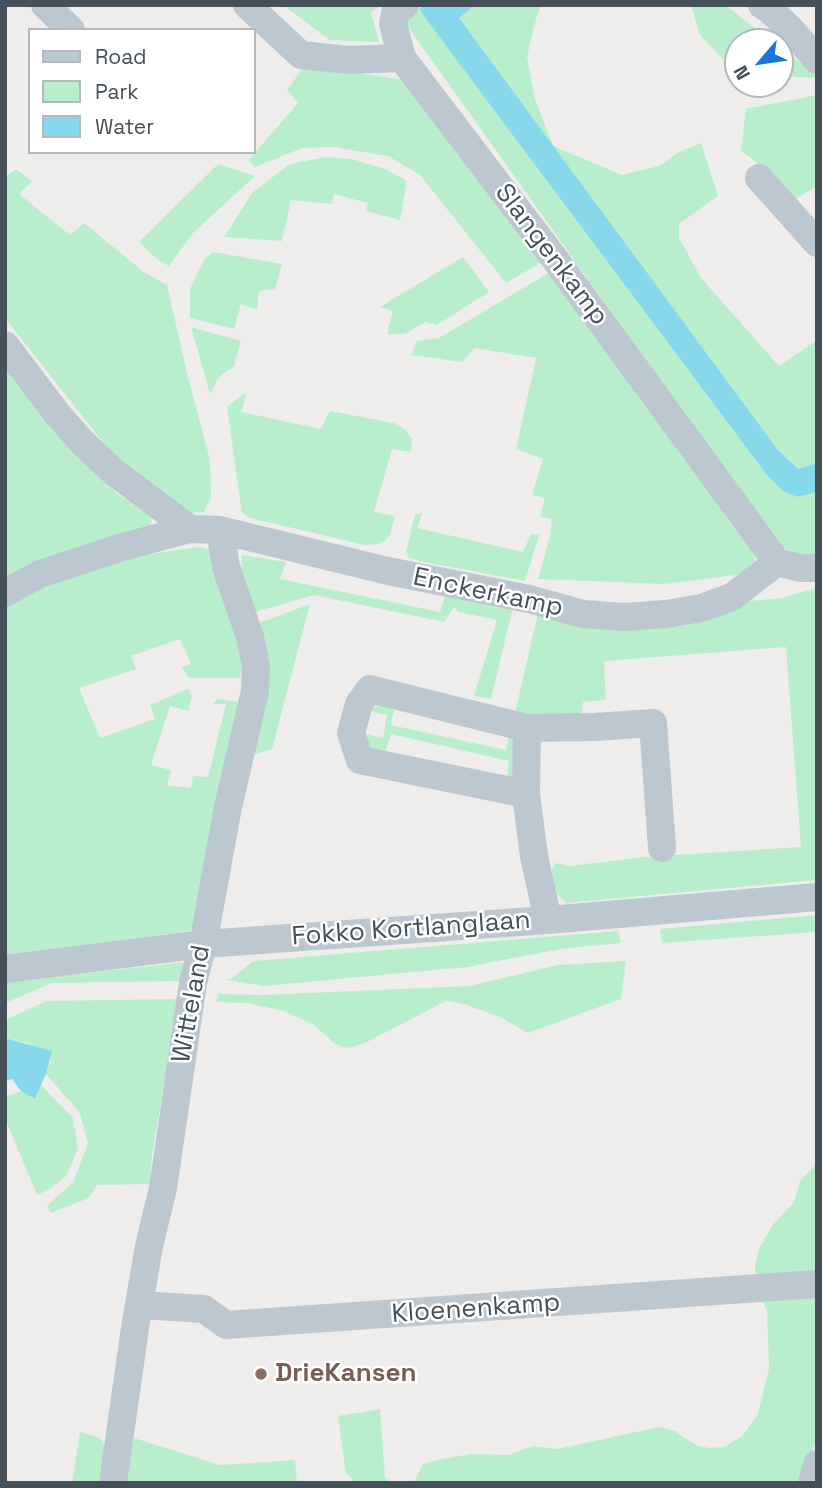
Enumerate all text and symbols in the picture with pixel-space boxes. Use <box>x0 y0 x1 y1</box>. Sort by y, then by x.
legend <box>28 28 256 154</box>
north arrow <box>724 28 794 98</box>
text: Road <box>95 43 147 70</box>
text: N <box>728 61 756 84</box>
text: Park <box>95 78 139 105</box>
text: Water <box>95 113 154 140</box>
street label: Slangenkamp <box>488 178 614 332</box>
street label: Enckerkamp <box>410 562 566 624</box>
street label: Fokko Kortlanglaan <box>291 905 531 953</box>
street label: Witteland <box>166 943 218 1065</box>
street label: Kloenenkamp <box>391 1288 561 1330</box>
place label: DrieKansen <box>275 1358 416 1390</box>
marker: DrieKansen <box>253 1366 269 1382</box>

